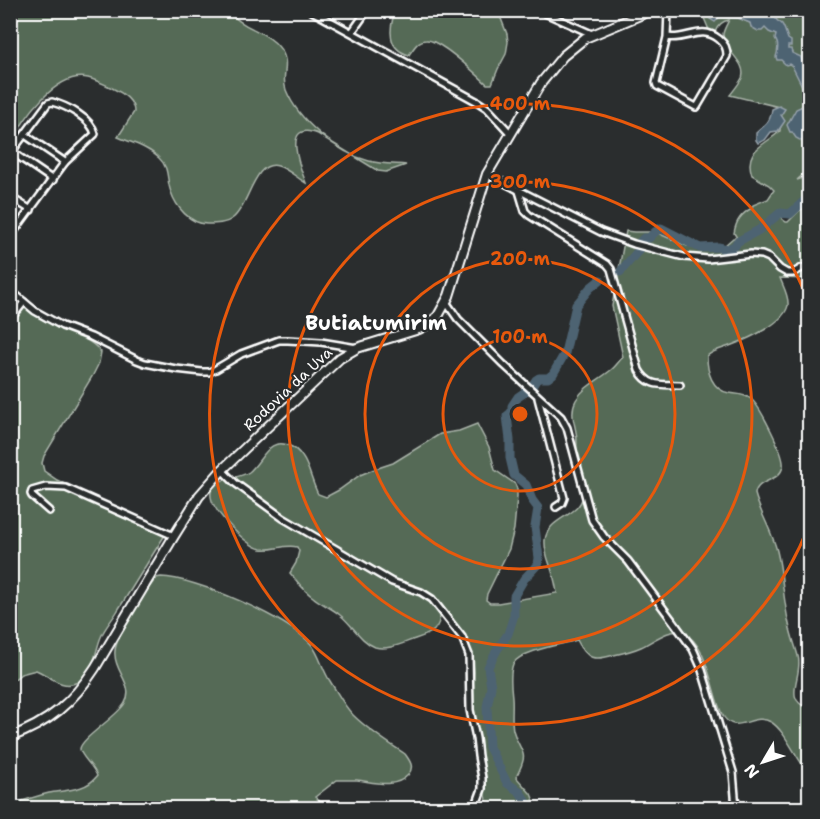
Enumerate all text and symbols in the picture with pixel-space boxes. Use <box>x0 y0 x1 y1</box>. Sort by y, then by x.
text: 400 m <box>490 92 551 116</box>
text: 300 m <box>490 170 551 194</box>
text: 200 m <box>490 247 551 271</box>
district label: Butiatumirim <box>305 309 447 337</box>
text: 100 m <box>492 325 548 349</box>
street label: Rodovia da Uva <box>239 342 337 435</box>
centre of rings <box>510 404 530 424</box>
north arrow <box>733 732 793 792</box>
text: N <box>740 760 764 783</box>

